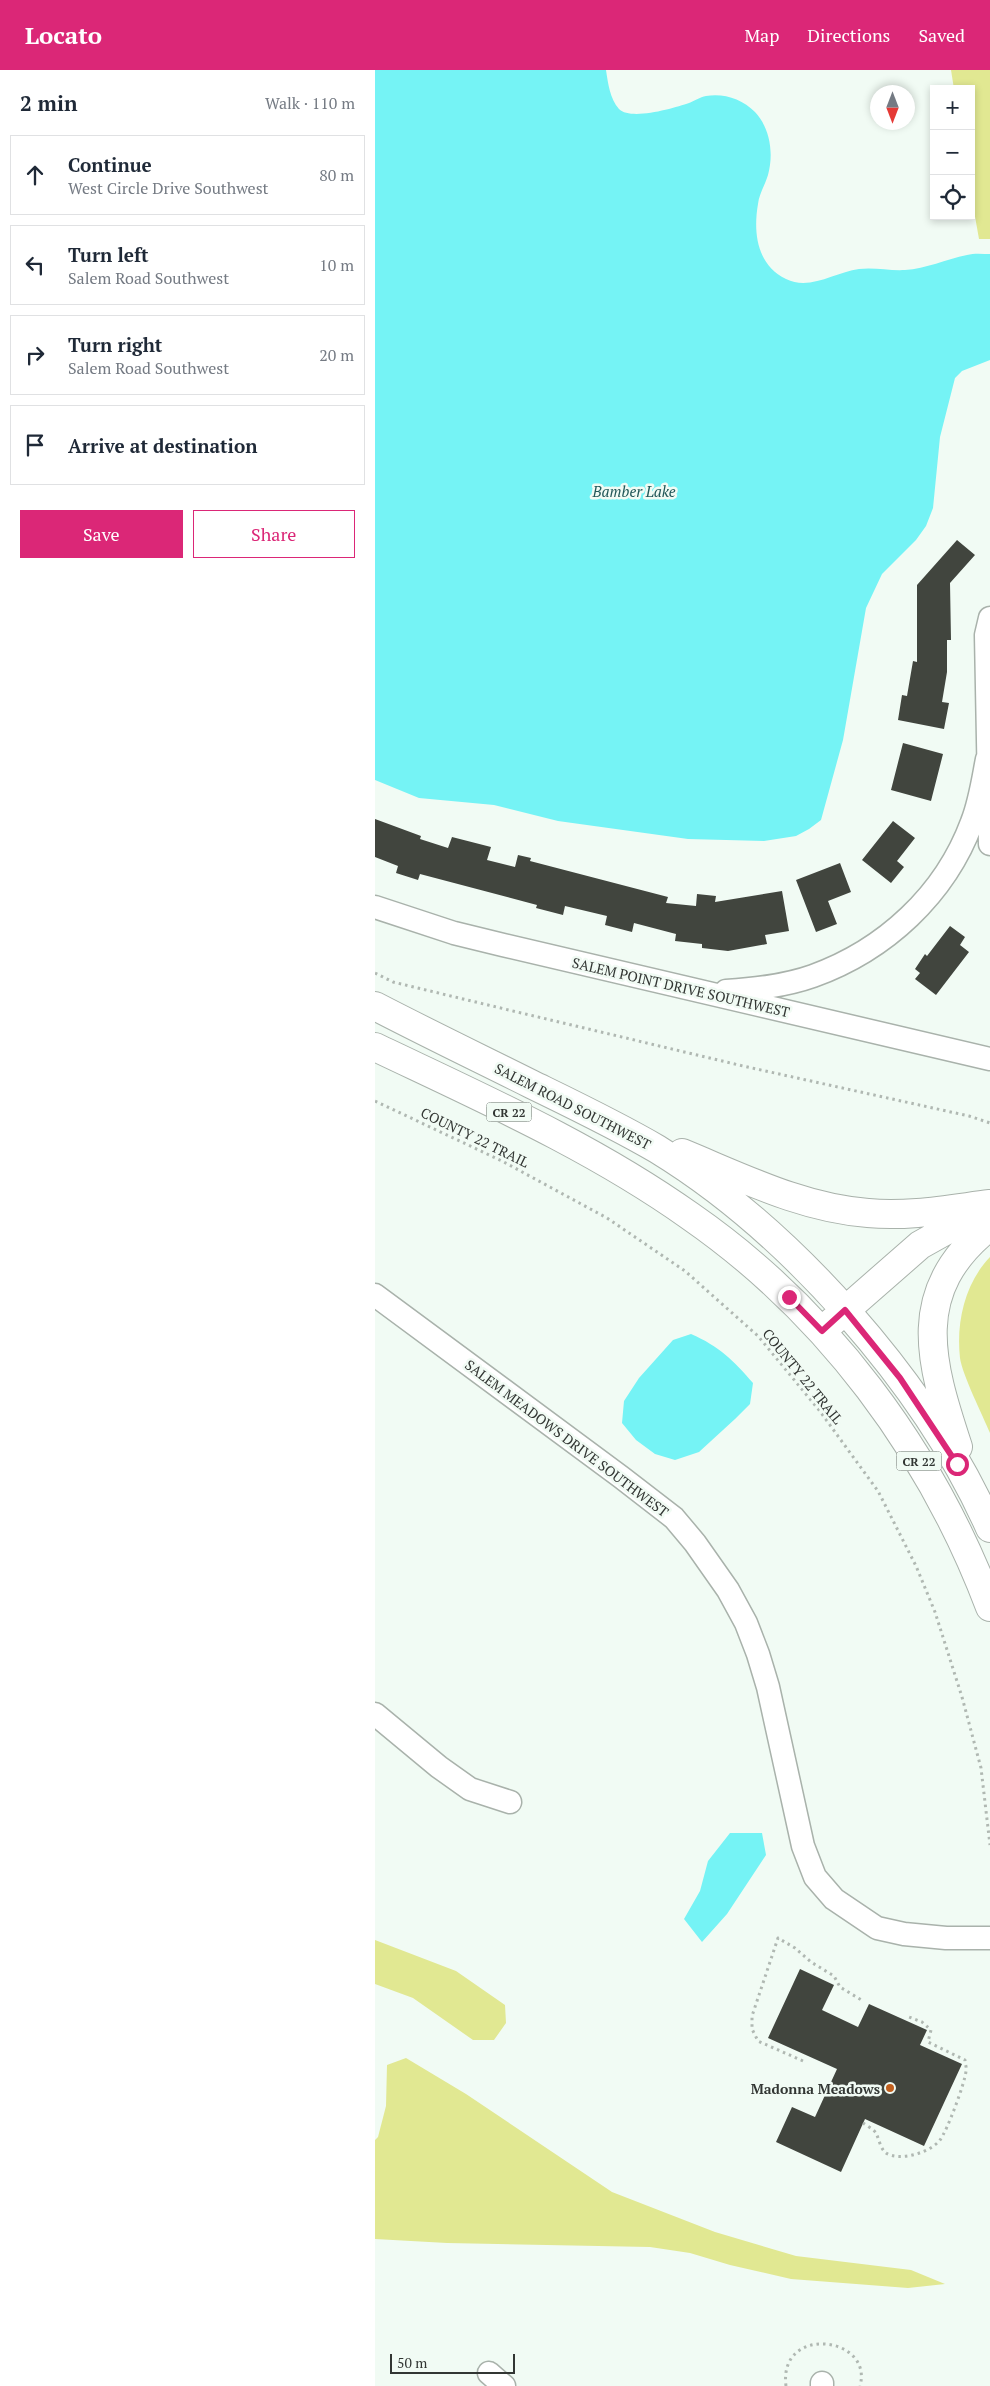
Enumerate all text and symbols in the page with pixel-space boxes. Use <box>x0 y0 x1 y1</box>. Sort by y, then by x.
text: Locato <box>25 19 102 51</box>
text: Map <box>744 23 779 47</box>
text: Directions <box>807 23 890 47</box>
text: Saved <box>918 23 965 47</box>
north arrow <box>870 85 915 130</box>
map controls <box>930 85 975 220</box>
button: + <box>930 85 975 130</box>
text: 2 min <box>20 89 77 117</box>
text: Walk · 110 m <box>265 92 355 114</box>
button: − <box>930 130 975 175</box>
text: Continue <box>68 152 152 177</box>
icon: ahead <box>21 161 49 189</box>
text: 80 m <box>319 164 354 186</box>
button: locate <box>930 175 975 220</box>
text: West Circle Drive Southwest <box>68 177 269 199</box>
text: Turn left <box>68 242 149 267</box>
icon: left <box>21 251 49 279</box>
text: 10 m <box>319 254 354 276</box>
text: Salem Road Southwest <box>68 267 229 289</box>
text: Turn right <box>68 332 162 357</box>
icon: right <box>21 341 49 369</box>
text: 20 m <box>319 344 354 366</box>
text: Salem Road Southwest <box>68 357 229 379</box>
icon: arrive <box>21 431 49 459</box>
text: Arrive at destination <box>68 433 257 458</box>
water label: Bamber Lake <box>591 481 676 501</box>
button: Save <box>20 510 183 558</box>
button: Share <box>193 510 355 558</box>
street label: SALEM POINT DRIVE SOUTHWEST <box>570 953 792 1021</box>
street label: SALEM ROAD SOUTHWEST <box>492 1058 655 1154</box>
road number: CR 22 <box>487 1102 531 1122</box>
street label: COUNTY 22 TRAIL <box>418 1103 532 1172</box>
route end <box>778 1286 801 1309</box>
street label: COUNTY 22 TRAIL <box>759 1324 848 1428</box>
street label: SALEM MEADOWS DRIVE SOUTHWEST <box>461 1355 673 1521</box>
road number: CR 22 <box>897 1452 941 1470</box>
route start <box>946 1453 969 1476</box>
place label: Madonna Meadows <box>751 2079 880 2098</box>
marker: Madonna Meadows <box>884 2082 896 2094</box>
scale bar <box>390 2351 515 2374</box>
text: 50 m <box>397 2353 427 2372</box>

